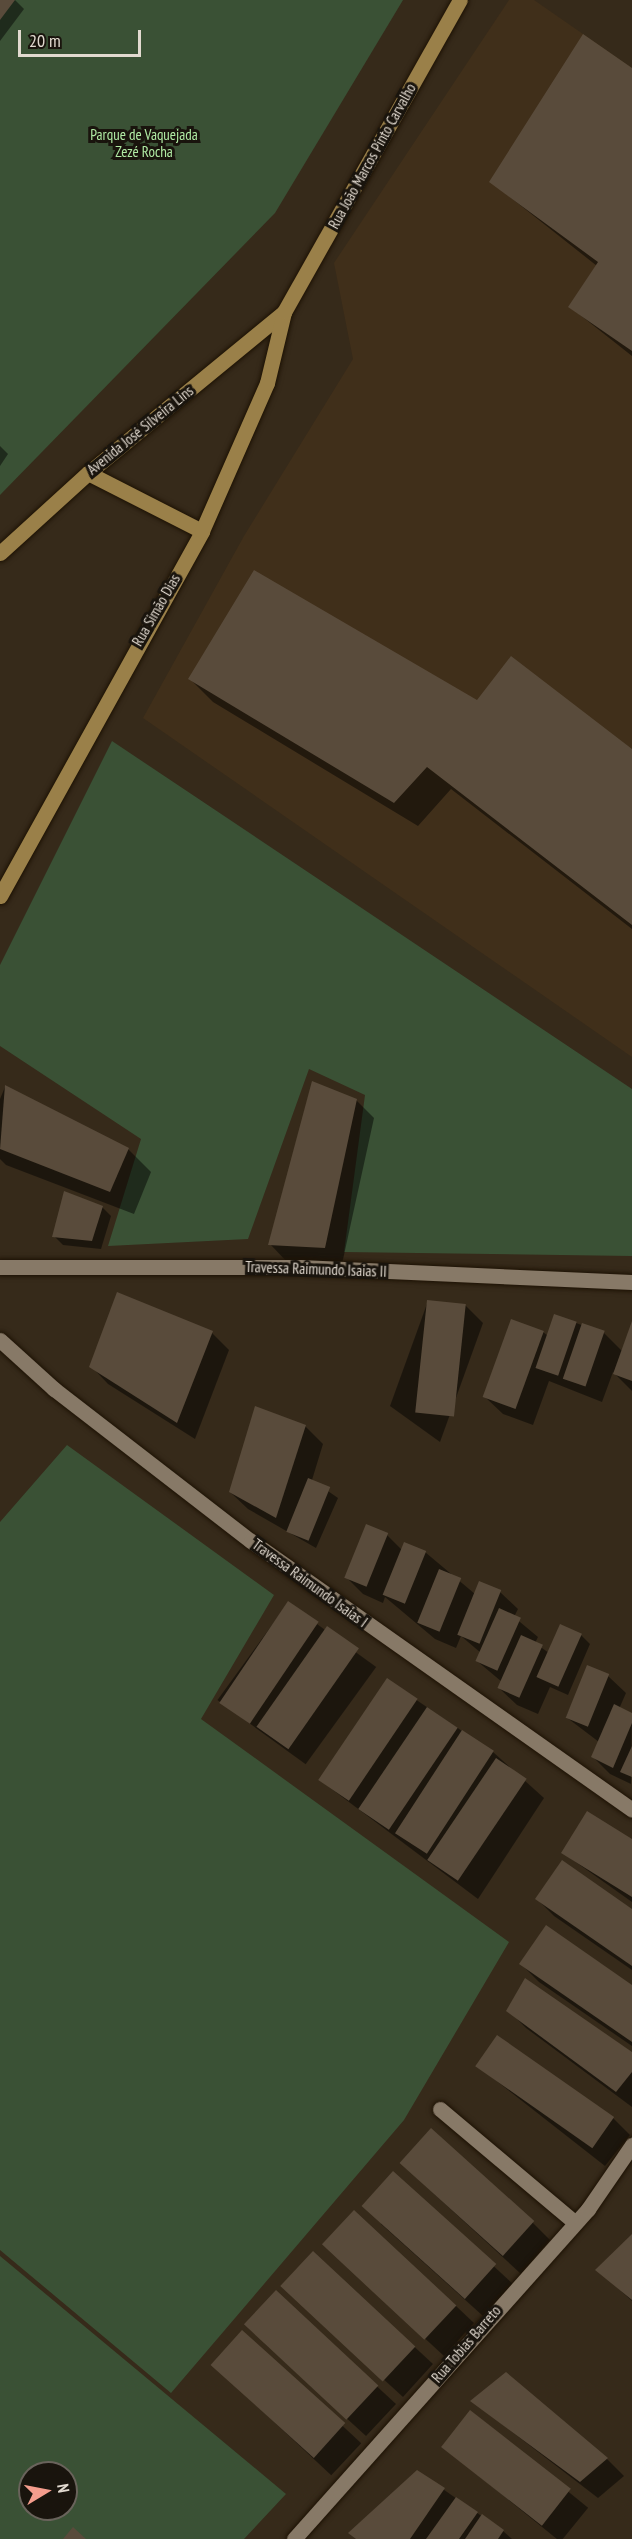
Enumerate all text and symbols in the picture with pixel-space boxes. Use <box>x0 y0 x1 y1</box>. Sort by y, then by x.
scale bar <box>21 18 144 56</box>
text: 20 m <box>29 29 61 52</box>
street label: Rua João Marcos Pinto Carvalho <box>324 80 420 232</box>
park label: Parque de Vaquejada Zezé Rocha <box>90 125 198 160</box>
street label: Avenida José Silveira Lins <box>83 382 197 478</box>
street label: Rua Simão Dias <box>128 571 184 649</box>
street label: Travessa Raimundo Isaias II <box>245 1258 387 1280</box>
street label: Travessa Raimundo Isaias I <box>249 1535 371 1631</box>
street label: Rua Tobias Barreto <box>428 2302 504 2386</box>
north arrow <box>18 2461 78 2521</box>
text: N <box>53 2482 74 2494</box>

